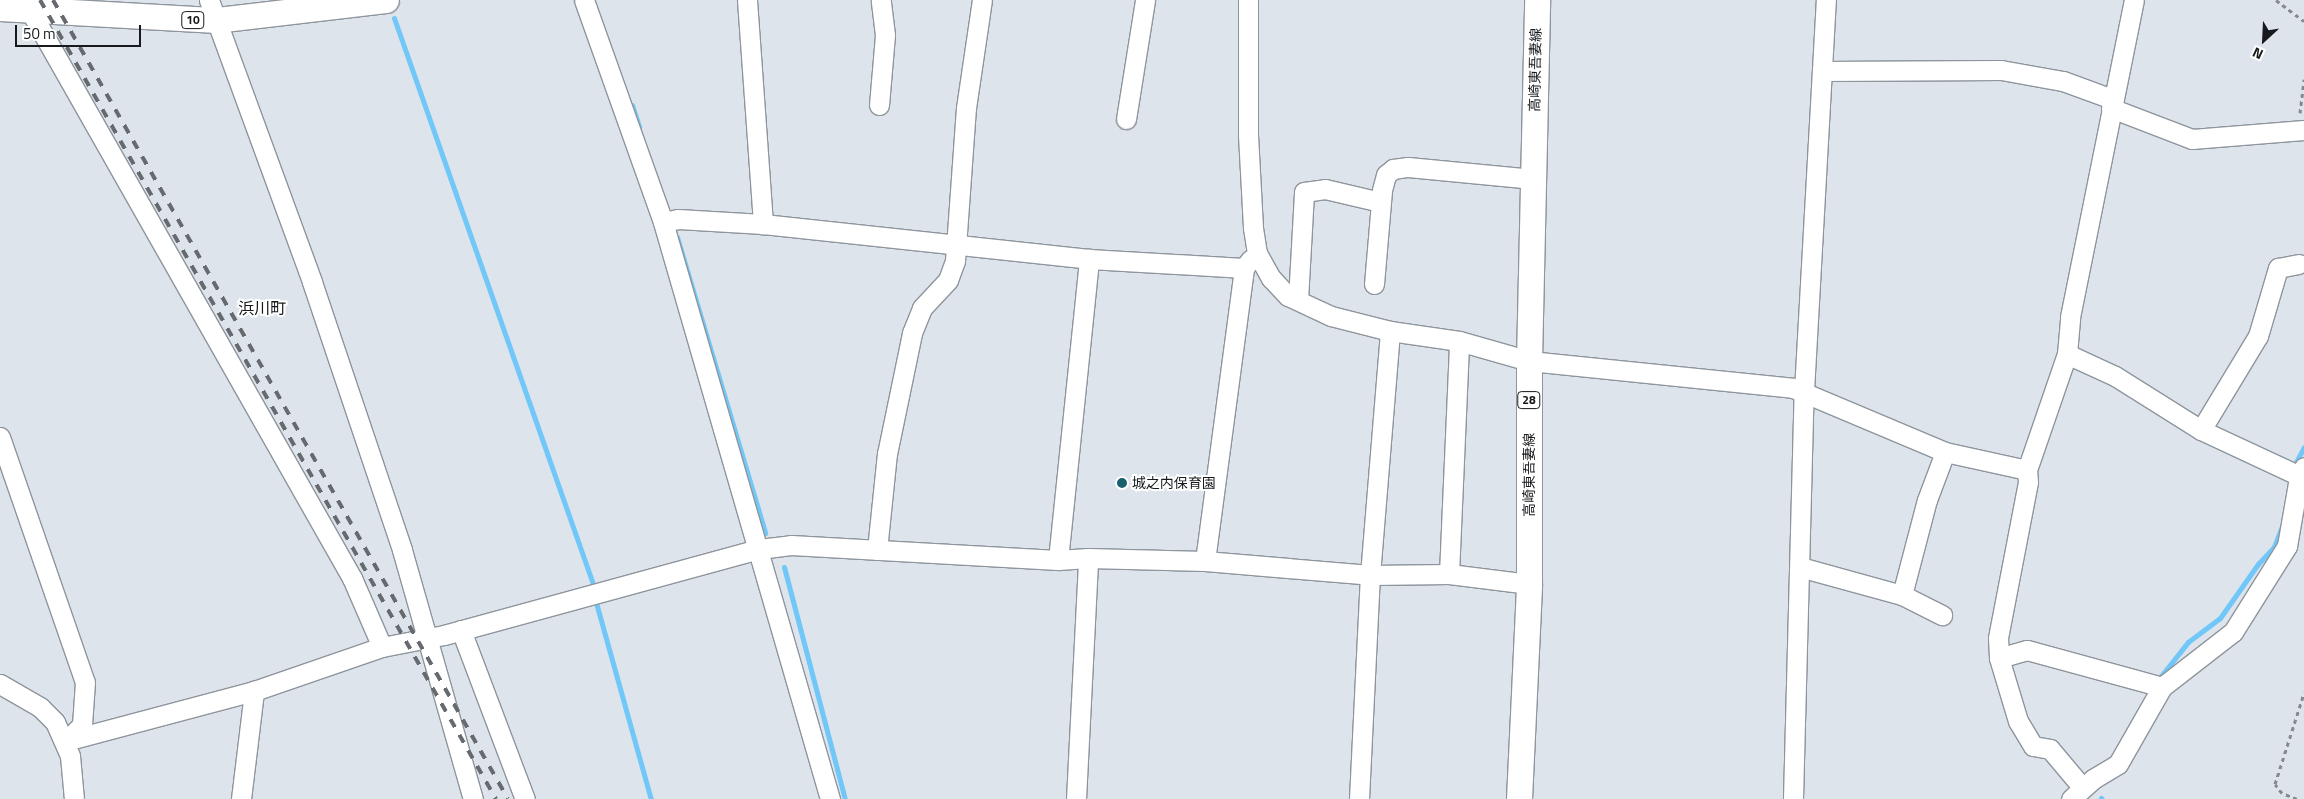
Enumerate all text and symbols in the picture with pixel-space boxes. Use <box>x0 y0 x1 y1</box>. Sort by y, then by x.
road number: 10 <box>180 10 206 30</box>
scale bar <box>18 15 144 47</box>
north arrow <box>2239 15 2289 65</box>
text: 50 m <box>23 22 56 45</box>
street label: 高崎東吾妻線 <box>1526 28 1544 112</box>
text: N <box>2249 42 2266 66</box>
district label: 浜川町 <box>238 298 286 318</box>
road number: 28 <box>1516 390 1542 410</box>
street label: 高崎東吾妻線 <box>1521 433 1537 517</box>
place label: 城之内保育園 <box>1132 475 1216 491</box>
marker: 城之内保育園 <box>1116 477 1128 489</box>

